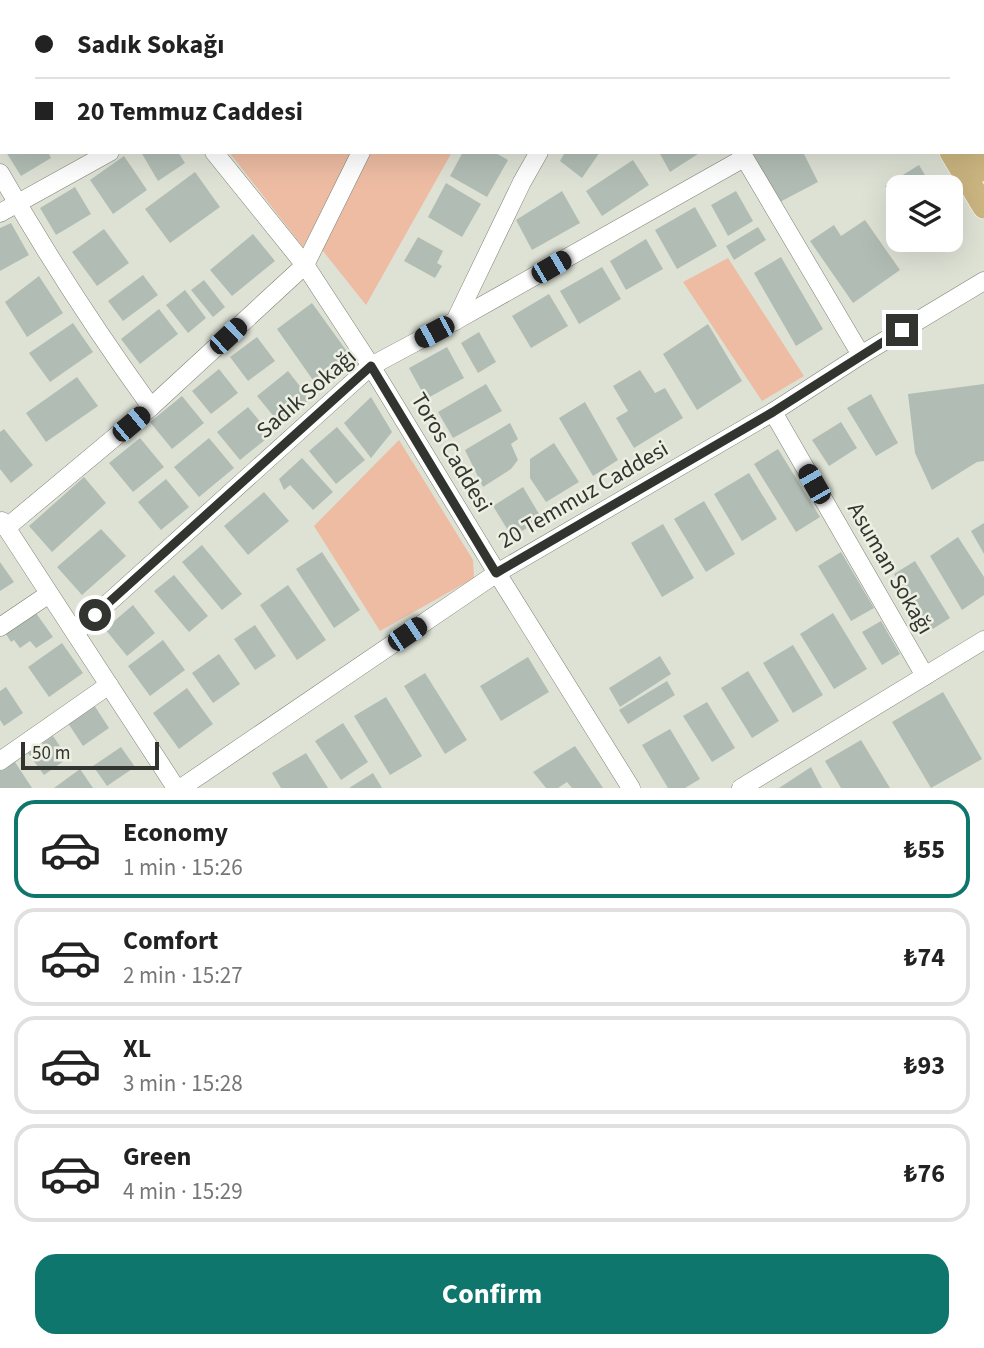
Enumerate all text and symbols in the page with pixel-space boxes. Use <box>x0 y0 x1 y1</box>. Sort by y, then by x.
text: Sadık Sokağı <box>77 26 224 63</box>
text: 20 Temmuz Caddesi <box>77 93 303 130</box>
map controls <box>886 175 963 252</box>
button: layers <box>886 175 963 252</box>
car <box>528 247 575 287</box>
car <box>411 313 458 351</box>
car <box>206 314 251 358</box>
route end <box>886 314 918 346</box>
street label: Sadık Sokağı <box>249 341 364 446</box>
street label: Toros Caddesi <box>403 386 500 518</box>
car <box>109 402 154 446</box>
street label: 20 Temmuz Caddesi <box>492 432 674 557</box>
car <box>795 461 834 507</box>
street label: Asuman Sokağı <box>839 496 942 640</box>
route start <box>79 599 111 631</box>
car <box>384 614 431 654</box>
scale bar <box>21 739 159 771</box>
text: 50 m <box>32 740 70 767</box>
text: Economy <box>123 814 228 851</box>
icon: car <box>39 818 102 881</box>
text: ₺55 <box>904 831 945 868</box>
text: 1 min · 15:26 <box>123 851 243 884</box>
text: Comfort <box>123 922 218 959</box>
icon: car <box>39 926 102 989</box>
text: ₺74 <box>904 939 945 976</box>
text: 2 min · 15:27 <box>123 959 243 992</box>
text: XL <box>123 1030 151 1067</box>
icon: car <box>39 1034 102 1097</box>
text: ₺93 <box>904 1047 945 1084</box>
text: 3 min · 15:28 <box>123 1067 243 1100</box>
text: Green <box>123 1138 191 1175</box>
icon: car <box>39 1142 102 1205</box>
text: ₺76 <box>904 1155 945 1192</box>
text: 4 min · 15:29 <box>123 1175 243 1208</box>
button: Confirm <box>35 1254 949 1334</box>

